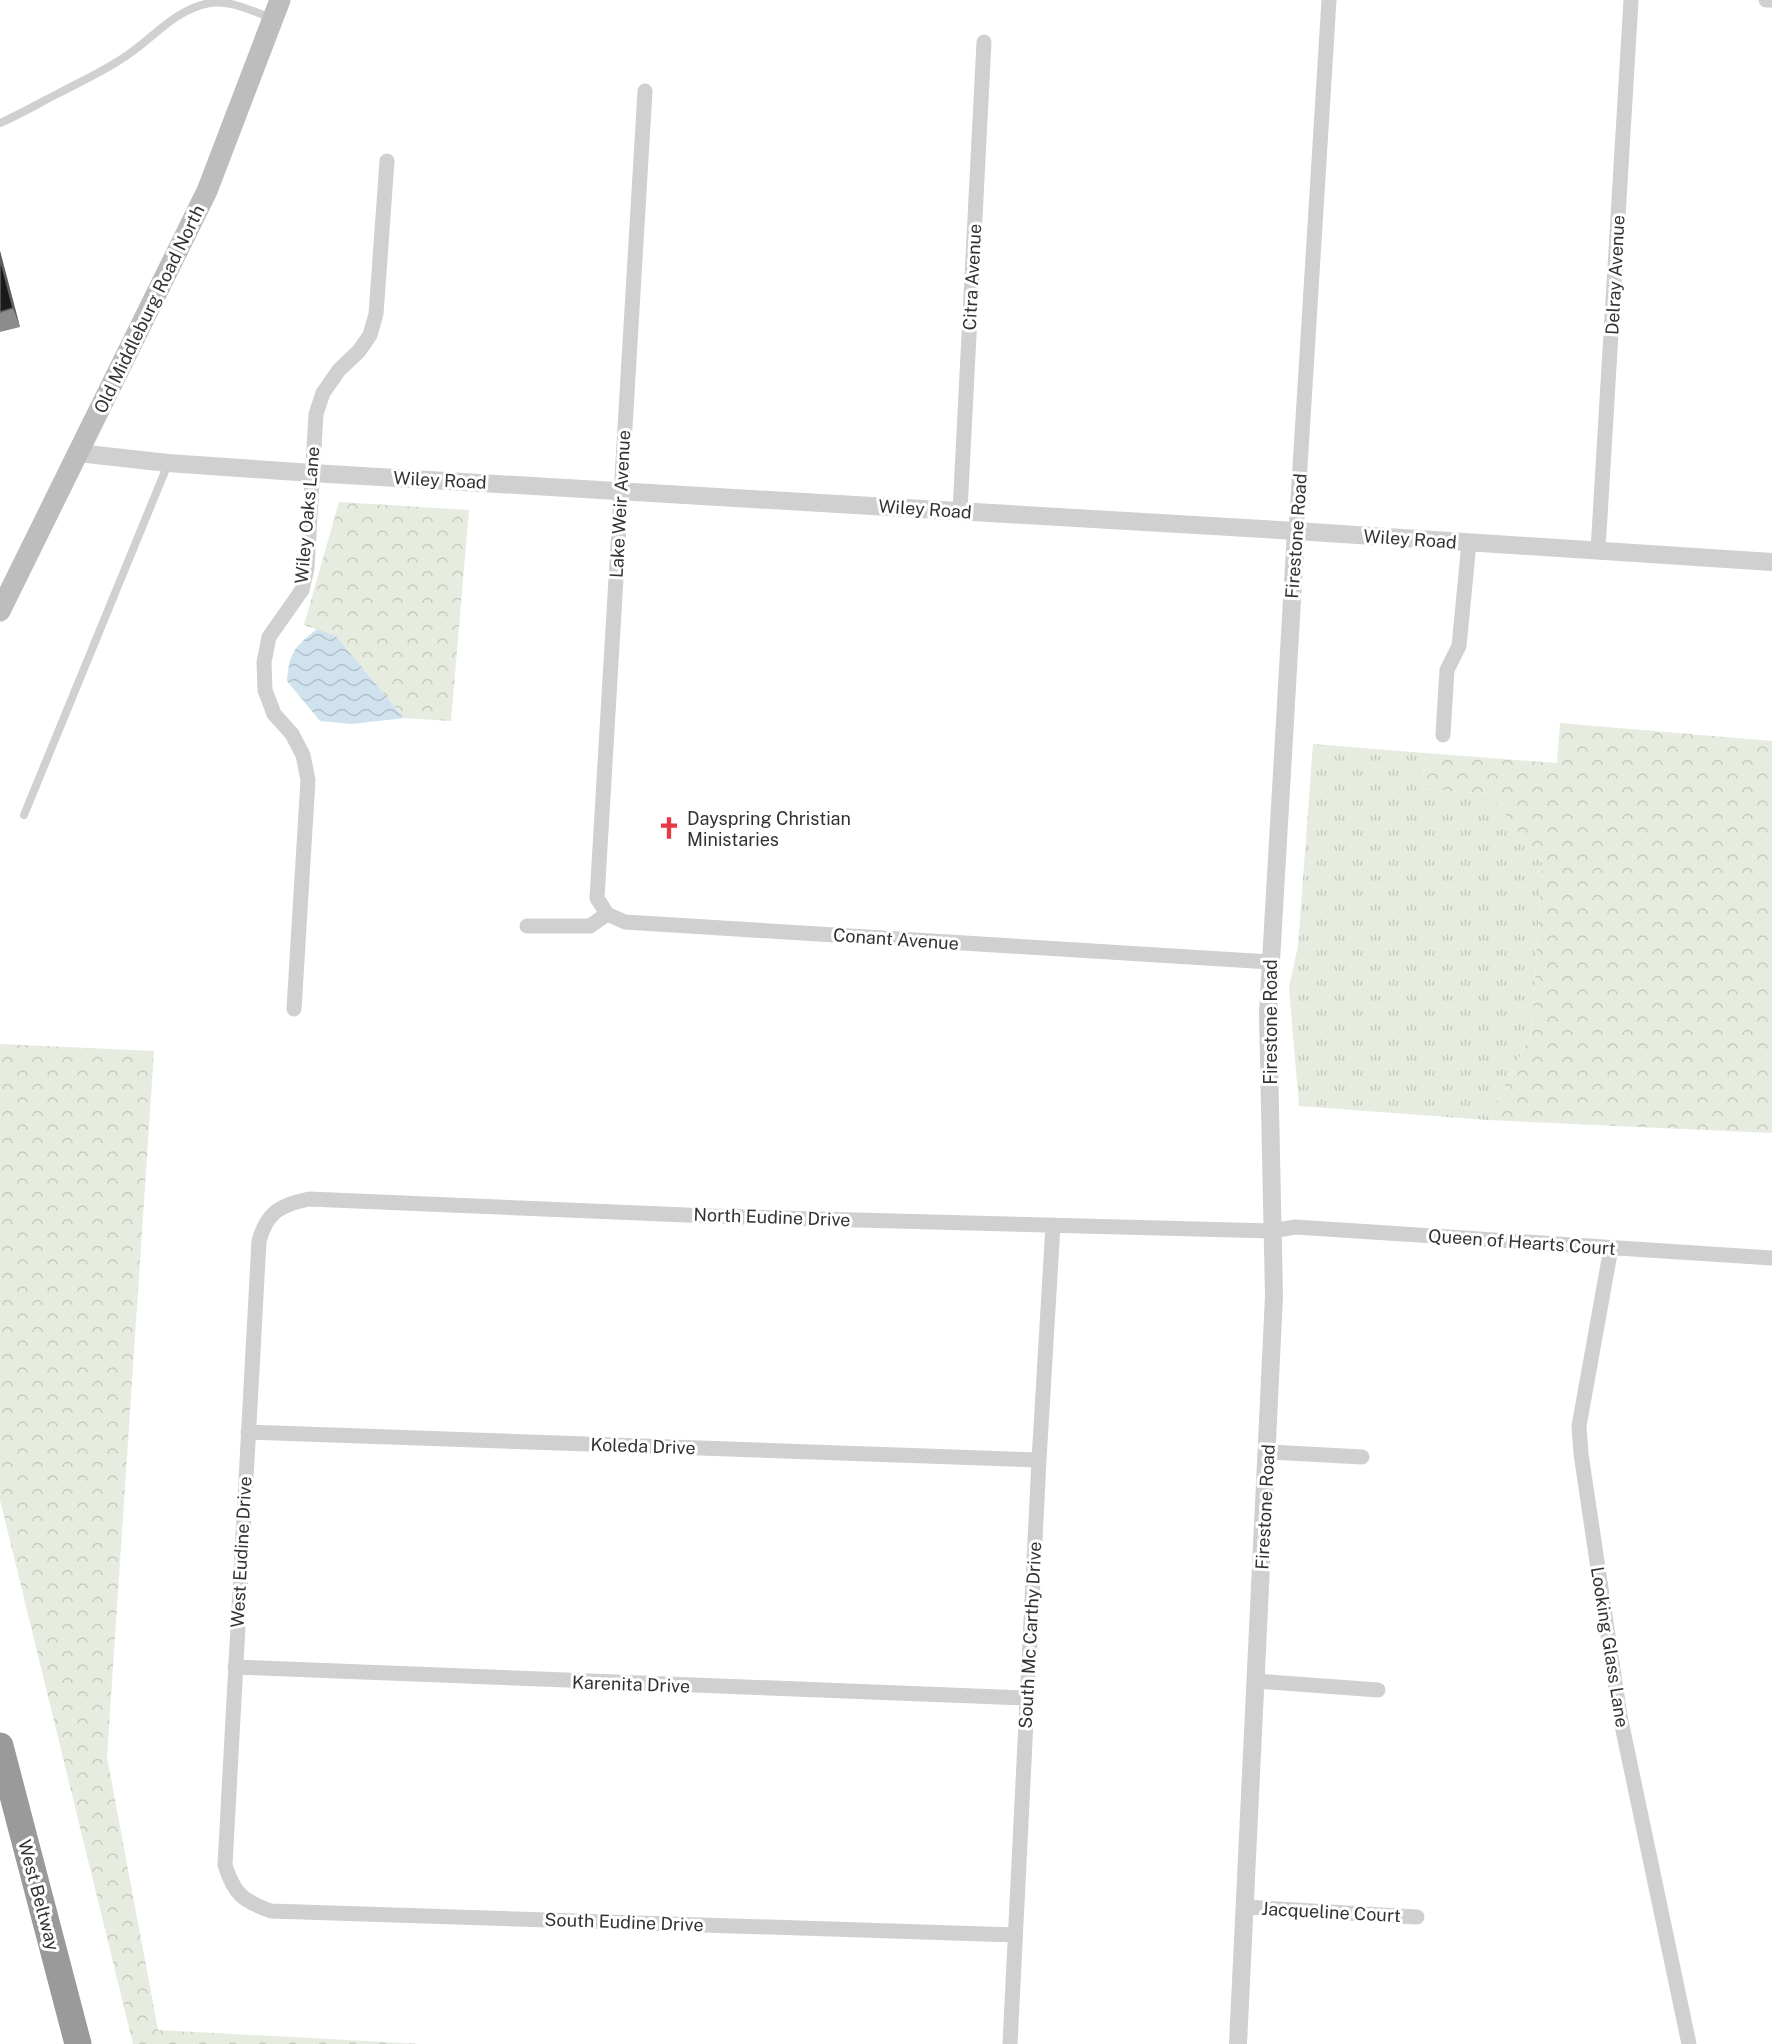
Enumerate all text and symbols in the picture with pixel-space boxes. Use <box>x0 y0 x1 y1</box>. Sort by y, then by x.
street label: Old Middleburg Road North <box>89 202 209 416</box>
street label: Delray Avenue <box>1601 214 1629 336</box>
street label: Citra Avenue <box>959 223 985 331</box>
street label: Lake Weir Avenue <box>606 429 634 579</box>
street label: Wiley Oaks Lane <box>291 446 323 584</box>
street label: Wiley Road <box>393 467 487 493</box>
street label: Firestone Road <box>1281 473 1311 599</box>
street label: Wiley Road <box>878 495 972 523</box>
street label: Wiley Road <box>1363 525 1457 553</box>
place label: Dayspring Christian Ministaries <box>687 808 851 850</box>
church icon: Dayspring Christian Ministaries <box>656 815 682 841</box>
street label: Conant Avenue <box>832 924 960 954</box>
street label: Firestone Road <box>1260 959 1281 1085</box>
street label: North Eudine Drive <box>693 1204 851 1230</box>
street label: Queen of Hearts Court <box>1428 1225 1616 1259</box>
street label: Koleda Drive <box>590 1434 696 1458</box>
street label: Firestone Road <box>1251 1444 1279 1570</box>
street label: West Eudine Drive <box>227 1476 255 1628</box>
street label: South Mc Carthy Drive <box>1015 1541 1045 1729</box>
street label: Looking Glass Lane <box>1587 1565 1633 1729</box>
street label: Karenita Drive <box>571 1671 691 1697</box>
street label: West Beltway <box>14 1837 64 1953</box>
street label: Jacqueline Court <box>1261 1898 1401 1926</box>
street label: South Eudine Drive <box>544 1909 704 1935</box>

